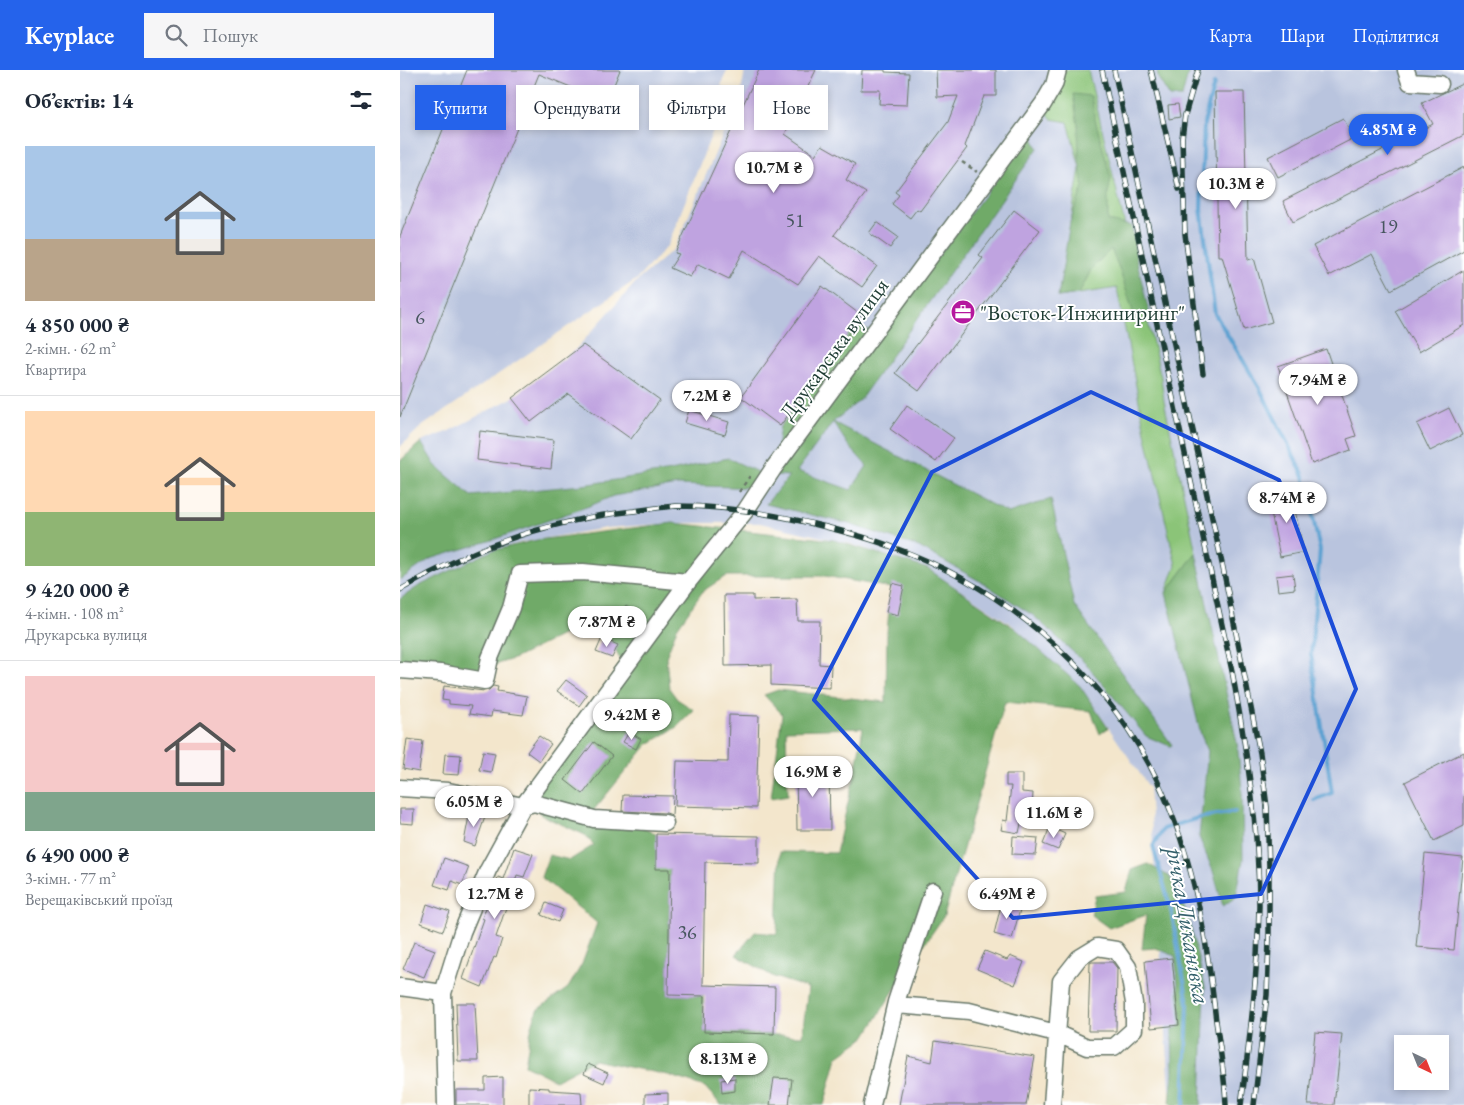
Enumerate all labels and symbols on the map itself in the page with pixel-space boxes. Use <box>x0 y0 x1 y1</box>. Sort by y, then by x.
pin: 4.85M ₴ <box>1342 114 1434 156</box>
pin: 10.7M ₴ <box>728 152 820 194</box>
pin: 10.3M ₴ <box>1190 168 1282 210</box>
house number: 51 <box>785 207 805 233</box>
house number: 19 <box>1378 213 1398 239</box>
street label: Друкарська вулиця <box>773 272 895 426</box>
place label: "Восток-Инжиниринг" <box>980 298 1185 327</box>
office icon: "Восток-Инжиниринг" <box>950 299 976 325</box>
house number: 6 <box>415 304 425 330</box>
pin: 7.94M ₴ <box>1272 364 1364 406</box>
pin: 7.2M ₴ <box>666 380 748 422</box>
pin: 8.74M ₴ <box>1241 482 1333 524</box>
pin: 7.87M ₴ <box>561 606 653 648</box>
pin: 9.42M ₴ <box>586 698 678 741</box>
pin: 16.9M ₴ <box>767 756 859 798</box>
pin: 6.05M ₴ <box>428 786 520 828</box>
pin: 11.6M ₴ <box>1008 796 1100 839</box>
water label: річка Диканівка <box>1159 842 1218 1007</box>
pin: 12.7M ₴ <box>449 878 541 920</box>
pin: 6.49M ₴ <box>961 878 1053 920</box>
house number: 36 <box>677 919 697 945</box>
north arrow <box>1394 1035 1449 1090</box>
pin: 8.13M ₴ <box>682 1042 774 1085</box>

